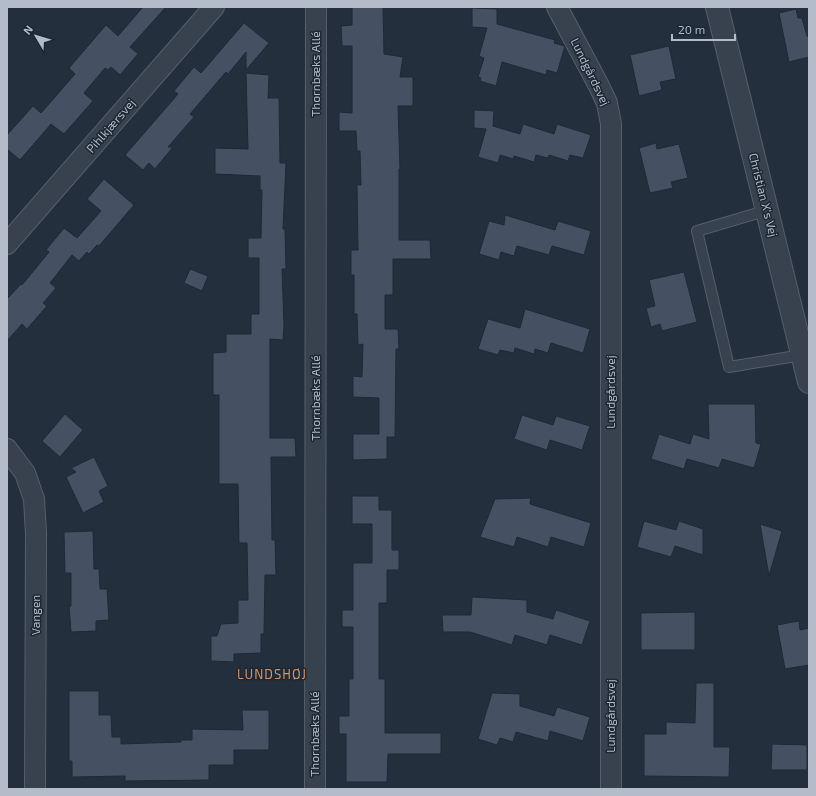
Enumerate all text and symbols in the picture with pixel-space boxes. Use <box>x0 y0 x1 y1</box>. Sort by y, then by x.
north arrow <box>16 16 56 56</box>
scale bar <box>672 16 735 42</box>
text: N <box>20 22 35 37</box>
text: 20 m <box>678 22 705 36</box>
street label: Thornbæks Allé <box>308 31 322 117</box>
street label: Lundgårdsvej <box>568 35 613 108</box>
street label: Pihlkjærsvej <box>83 96 138 156</box>
street label: Christian X's Vej <box>746 151 781 238</box>
street label: Thornbæks Allé <box>308 355 322 441</box>
street label: Lundgårdsvej <box>603 355 618 429</box>
street label: Vangen <box>28 595 42 635</box>
district label: LUNDSHØJ <box>237 666 307 682</box>
street label: Lundgårdsvej <box>603 679 618 753</box>
street label: Thornbæks Allé <box>307 691 321 777</box>

